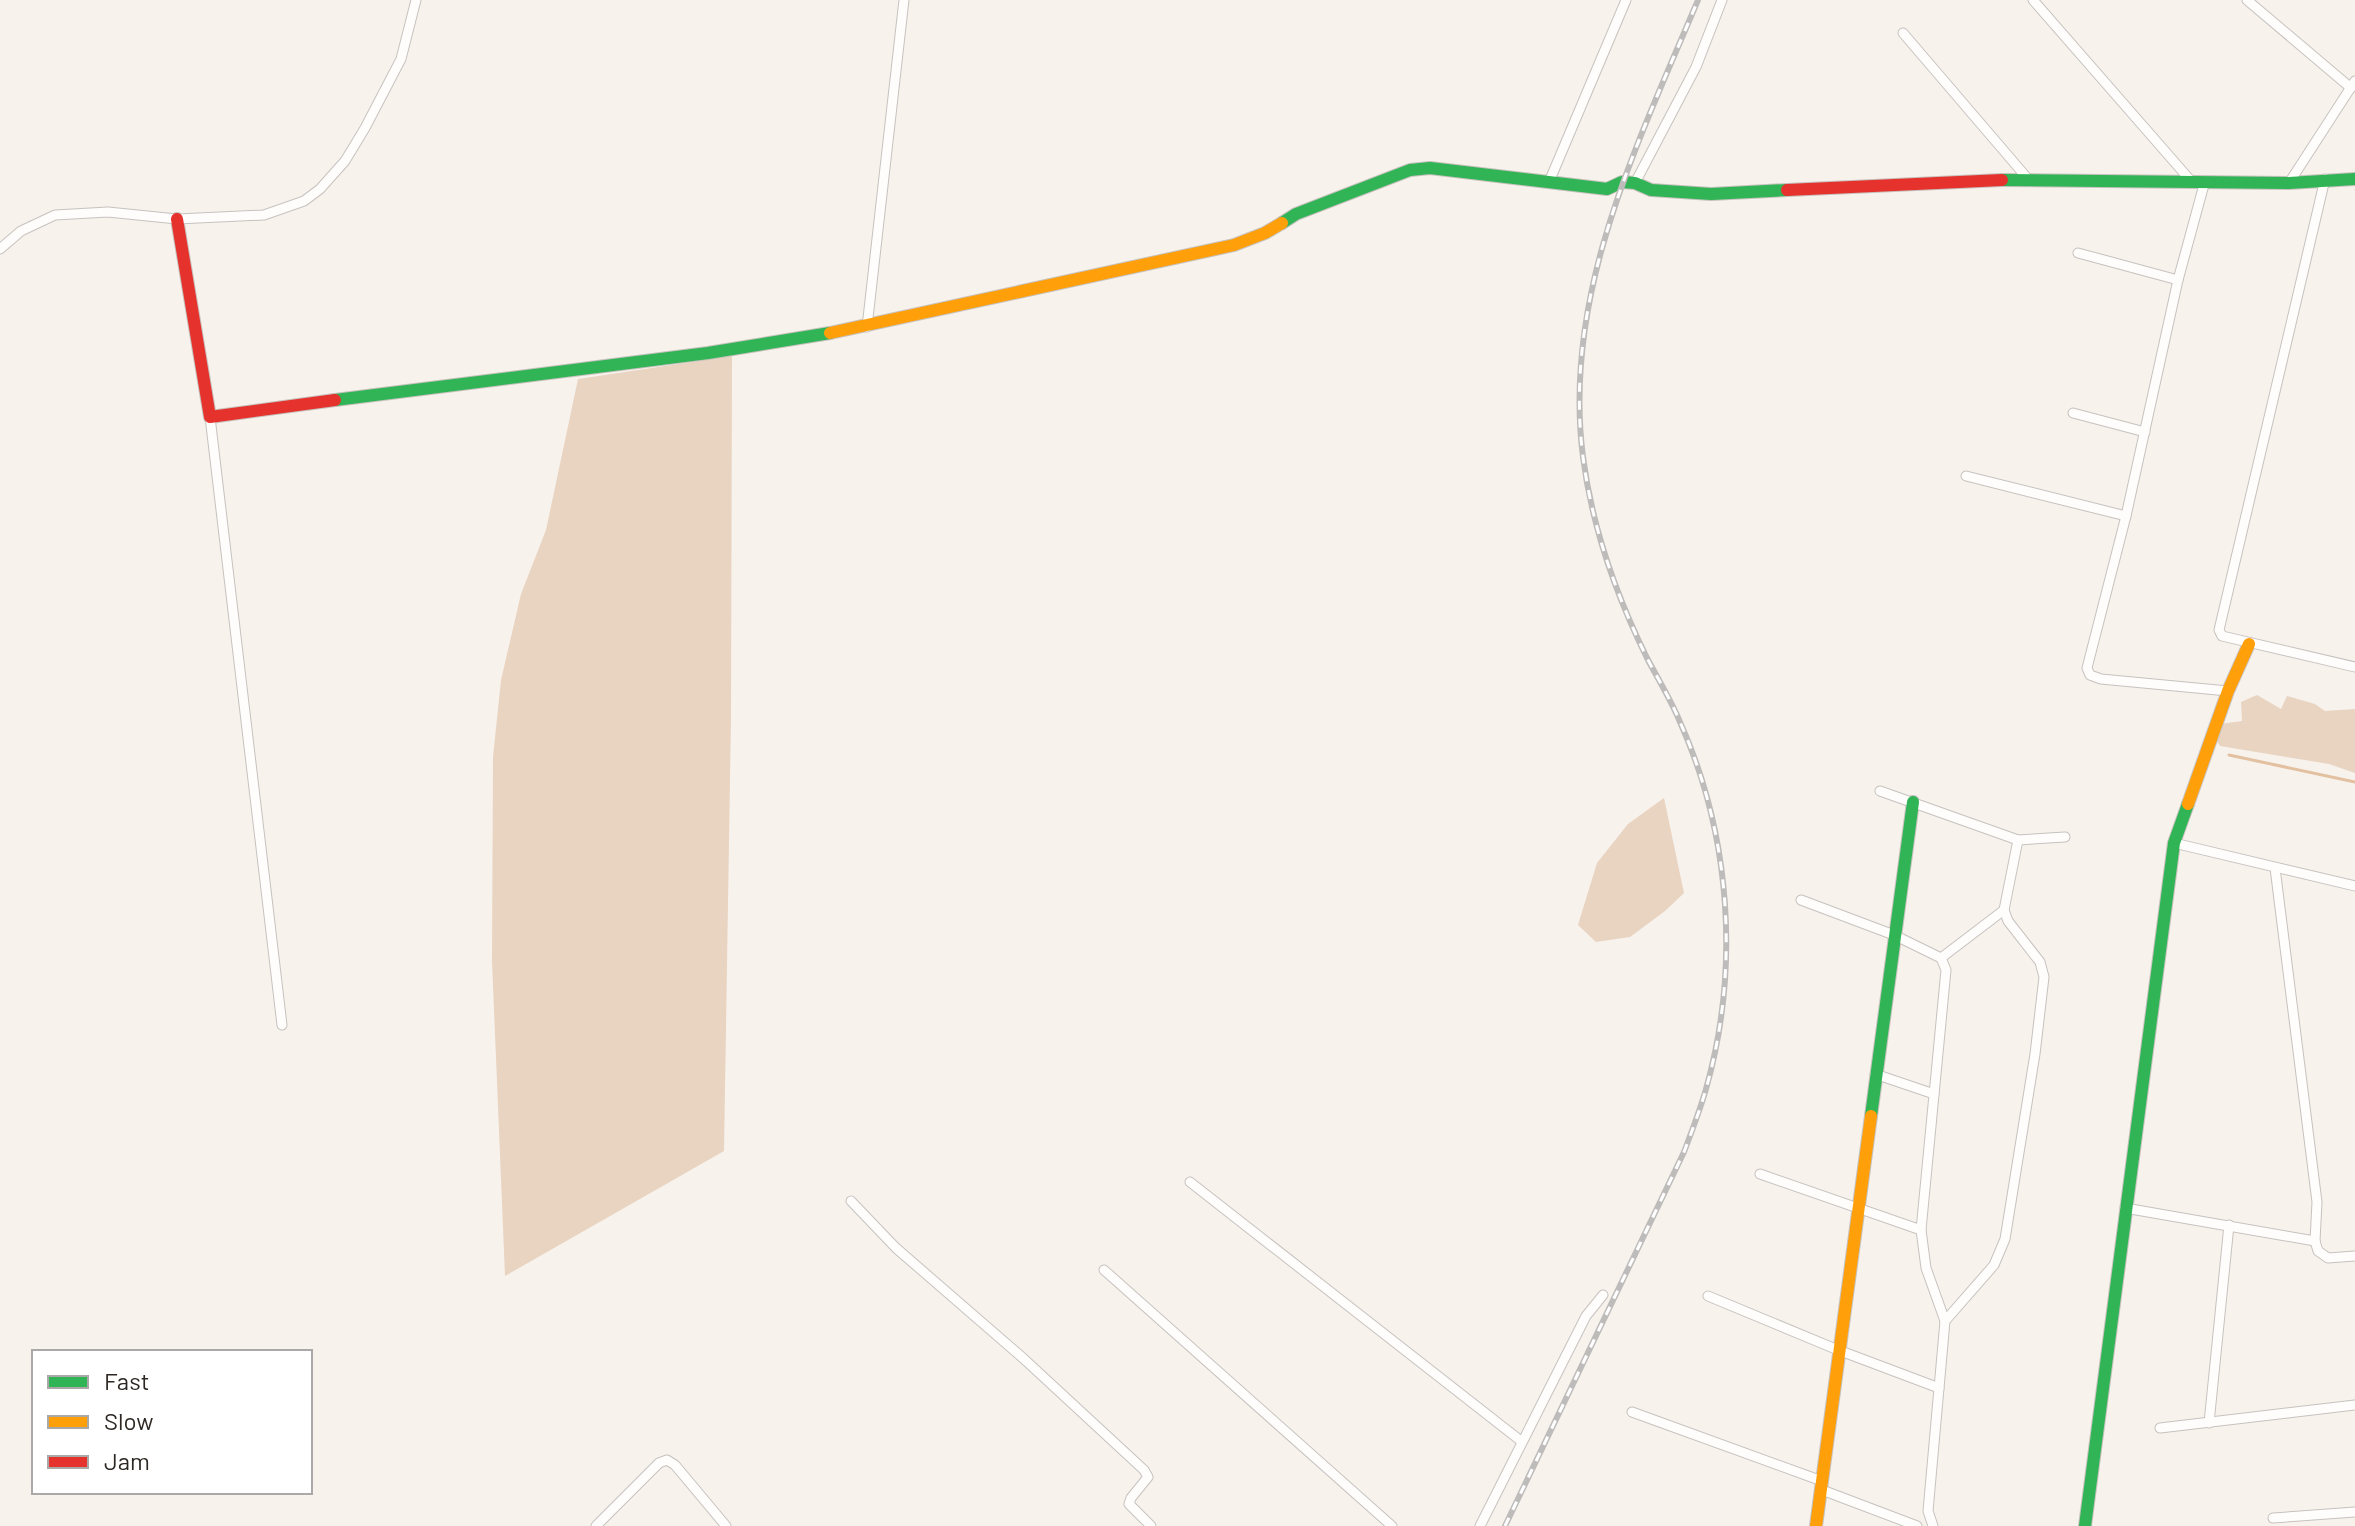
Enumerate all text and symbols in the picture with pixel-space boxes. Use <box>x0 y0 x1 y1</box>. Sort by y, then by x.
legend <box>32 1350 312 1494</box>
text: Fast <box>104 1366 149 1395</box>
text: Slow <box>104 1406 153 1435</box>
text: Jam <box>104 1446 150 1475</box>

